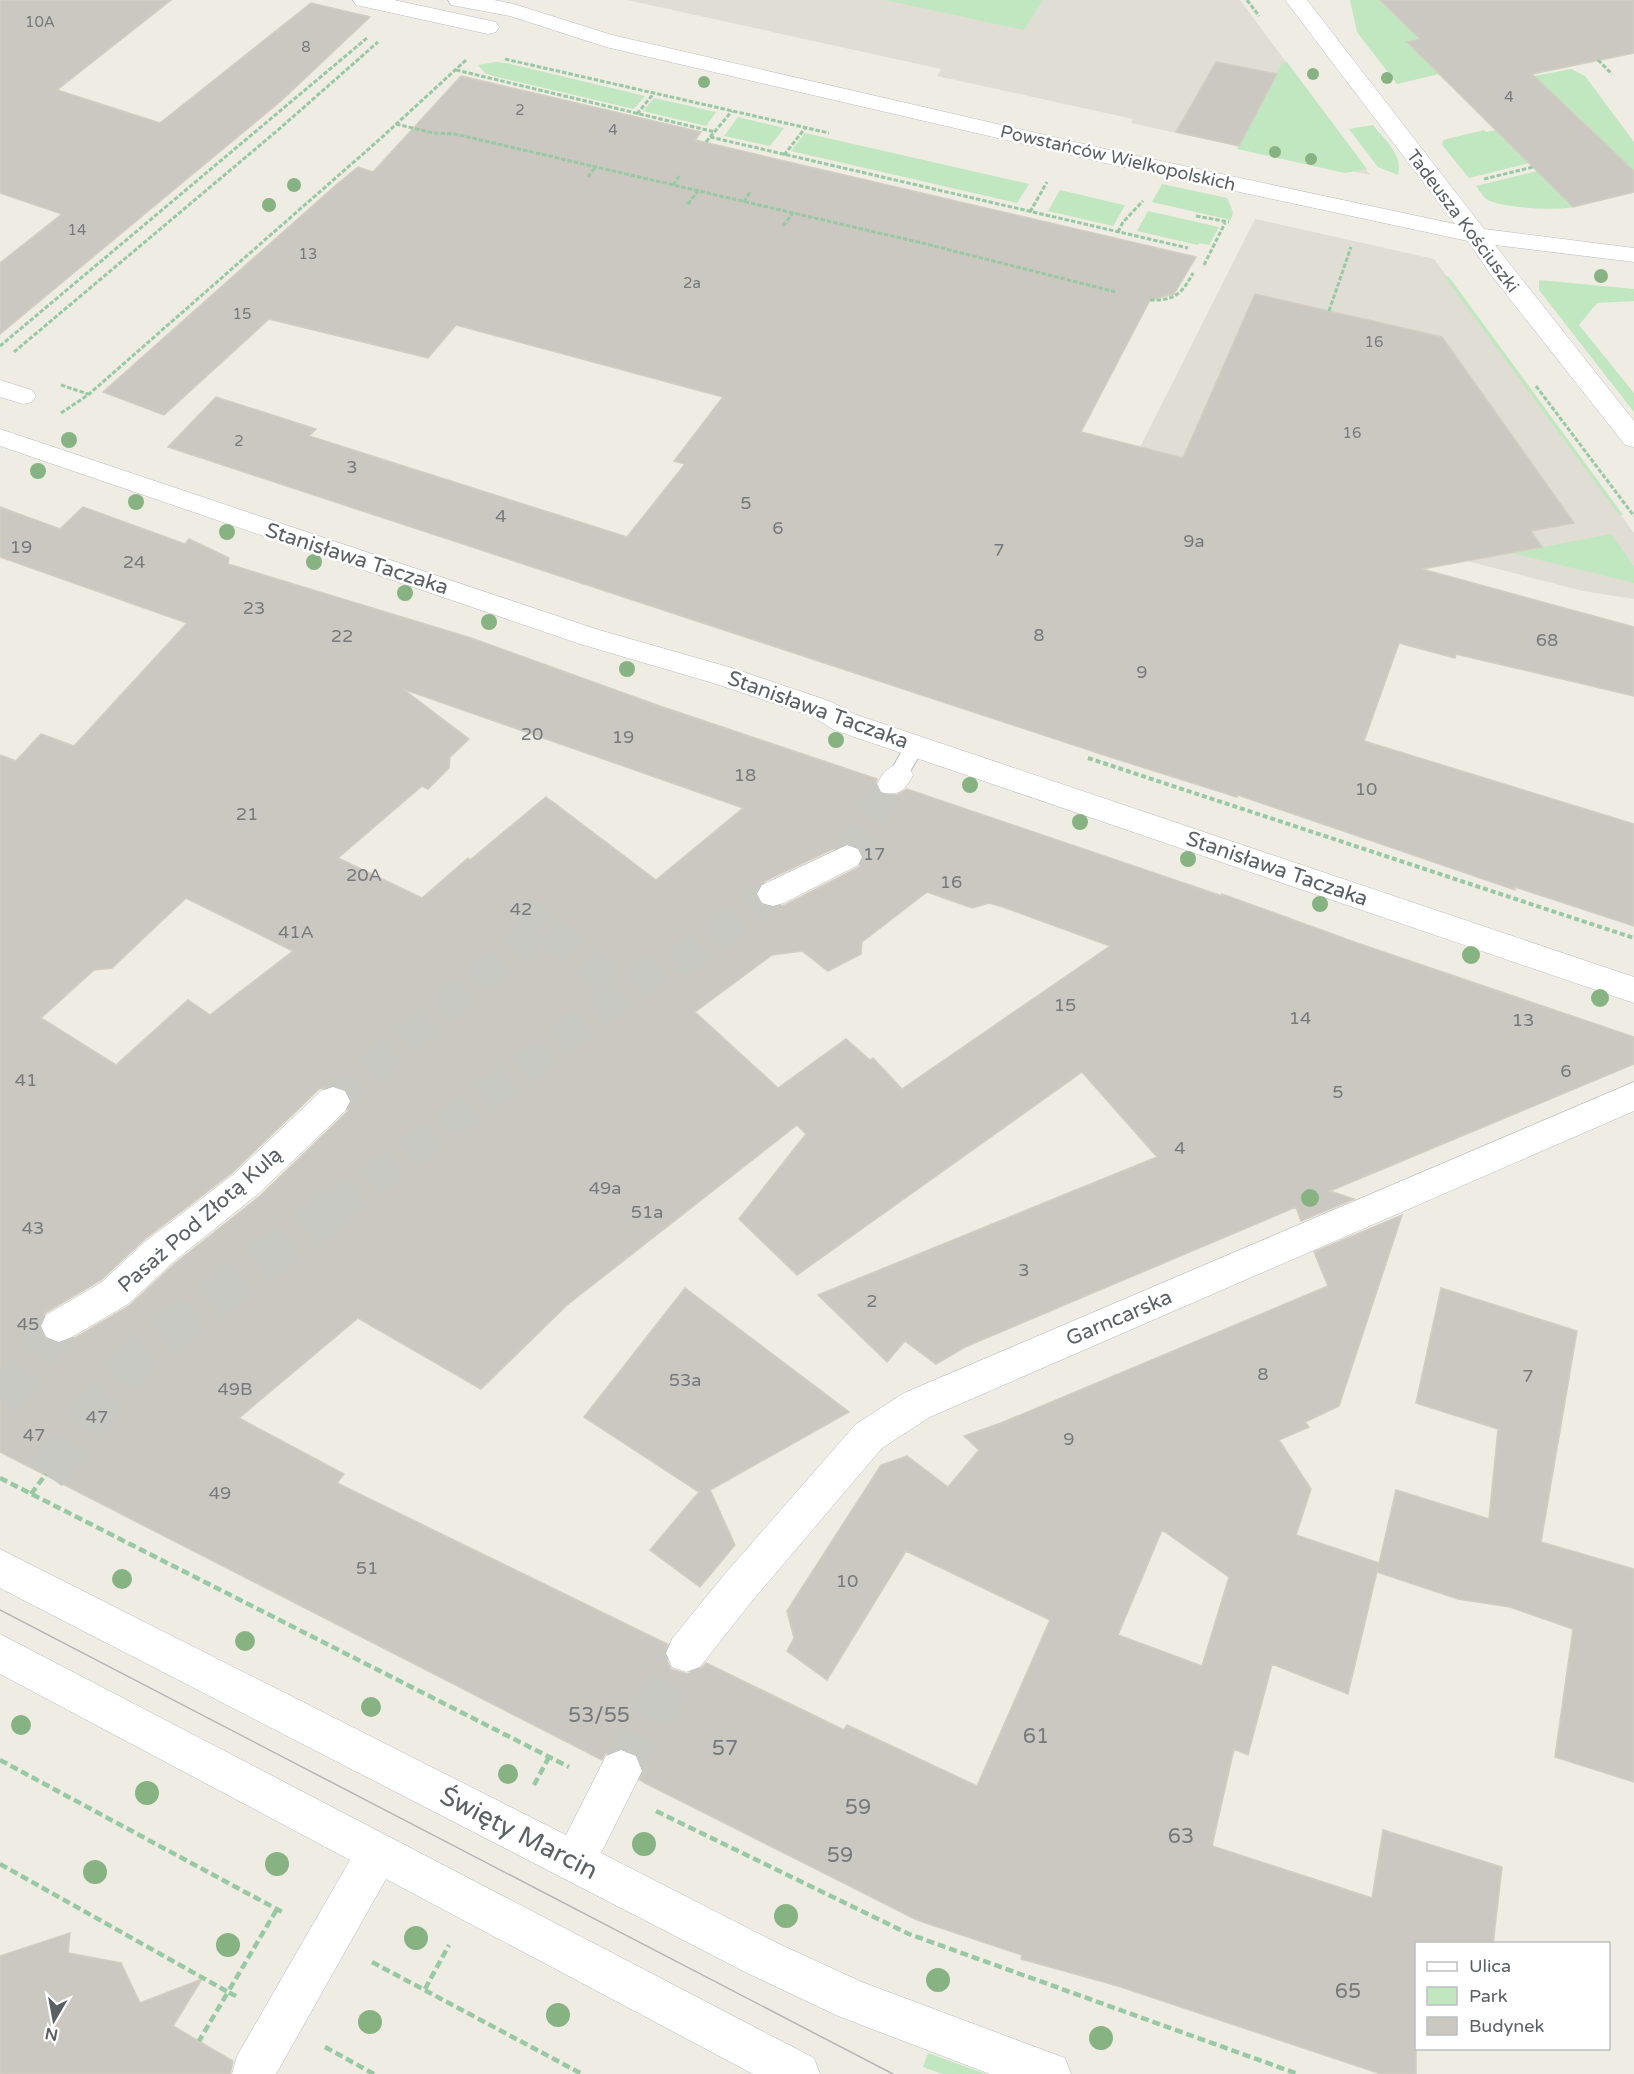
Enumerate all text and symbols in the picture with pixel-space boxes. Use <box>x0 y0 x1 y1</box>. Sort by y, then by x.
house number: 10A <box>25 13 55 31</box>
house number: 8 <box>301 38 311 56</box>
house number: 4 <box>1504 88 1514 106</box>
house number: 2 <box>515 101 525 119</box>
street label: Powstańców Wielkopolskich <box>998 120 1238 196</box>
house number: 4 <box>608 121 618 139</box>
street label: Tadeusza Kościuszki <box>1402 145 1524 297</box>
house number: 14 <box>68 221 86 239</box>
house number: 13 <box>299 245 317 263</box>
house number: 2a <box>683 274 701 292</box>
house number: 15 <box>233 305 251 323</box>
house number: 16 <box>1365 333 1383 351</box>
house number: 16 <box>1343 424 1361 442</box>
house number: 2 <box>234 432 244 450</box>
house number: 3 <box>346 456 358 478</box>
house number: 5 <box>740 492 752 514</box>
house number: 4 <box>495 505 507 527</box>
house number: 6 <box>772 517 784 539</box>
street label: Stanisława Taczaka <box>262 518 452 600</box>
house number: 9a <box>1183 530 1205 552</box>
house number: 19 <box>10 536 32 558</box>
house number: 7 <box>993 539 1005 561</box>
house number: 24 <box>123 551 145 573</box>
house number: 23 <box>243 597 265 619</box>
house number: 8 <box>1033 624 1045 646</box>
house number: 22 <box>331 625 353 647</box>
house number: 68 <box>1536 629 1558 651</box>
house number: 9 <box>1136 661 1148 683</box>
street label: Stanisława Taczaka <box>724 666 912 754</box>
house number: 20 <box>521 723 543 745</box>
house number: 19 <box>612 726 634 748</box>
house number: 18 <box>734 764 756 786</box>
house number: 10 <box>1355 778 1377 800</box>
house number: 21 <box>236 803 258 825</box>
street label: Stanisława Taczaka <box>1183 826 1371 912</box>
house number: 17 <box>863 843 885 865</box>
house number: 20A <box>346 864 382 886</box>
house number: 16 <box>940 871 962 893</box>
house number: 42 <box>510 898 532 920</box>
house number: 41A <box>278 921 314 943</box>
house number: 15 <box>1054 994 1076 1016</box>
house number: 14 <box>1289 1007 1311 1029</box>
house number: 13 <box>1512 1009 1534 1031</box>
house number: 6 <box>1560 1060 1572 1082</box>
house number: 41 <box>15 1069 37 1091</box>
house number: 5 <box>1332 1081 1344 1103</box>
house number: 4 <box>1174 1137 1186 1159</box>
street label: Pasaż Pod Złotą Kulą <box>113 1142 287 1298</box>
house number: 49a <box>589 1177 621 1199</box>
house number: 51a <box>631 1201 663 1223</box>
house number: 43 <box>22 1217 44 1239</box>
house number: 3 <box>1018 1259 1030 1281</box>
street label: Garncarska <box>1062 1284 1176 1352</box>
house number: 2 <box>866 1290 878 1312</box>
house number: 45 <box>17 1313 39 1335</box>
house number: 8 <box>1257 1363 1269 1385</box>
house number: 7 <box>1522 1365 1534 1387</box>
house number: 53a <box>669 1369 701 1391</box>
house number: 49B <box>217 1378 253 1400</box>
house number: 47 <box>86 1406 108 1428</box>
house number: 47 <box>23 1424 45 1446</box>
house number: 9 <box>1063 1428 1075 1450</box>
house number: 49 <box>209 1482 231 1504</box>
house number: 51 <box>356 1557 378 1579</box>
house number: 10 <box>836 1570 858 1592</box>
house number: 53/55 <box>568 1703 630 1728</box>
house number: 61 <box>1023 1724 1049 1749</box>
house number: 57 <box>712 1736 738 1761</box>
street label: Święty Marcin <box>435 1779 604 1886</box>
house number: 59 <box>845 1795 871 1820</box>
house number: 63 <box>1168 1824 1194 1849</box>
house number: 59 <box>827 1843 853 1868</box>
legend <box>1415 1942 1610 2050</box>
text: Ulica <box>1469 1955 1511 1977</box>
house number: 65 <box>1335 1979 1361 2004</box>
text: Park <box>1469 1985 1508 2007</box>
north arrow <box>24 1990 84 2050</box>
text: Budynek <box>1469 2015 1544 2037</box>
text: N <box>44 2023 60 2045</box>

